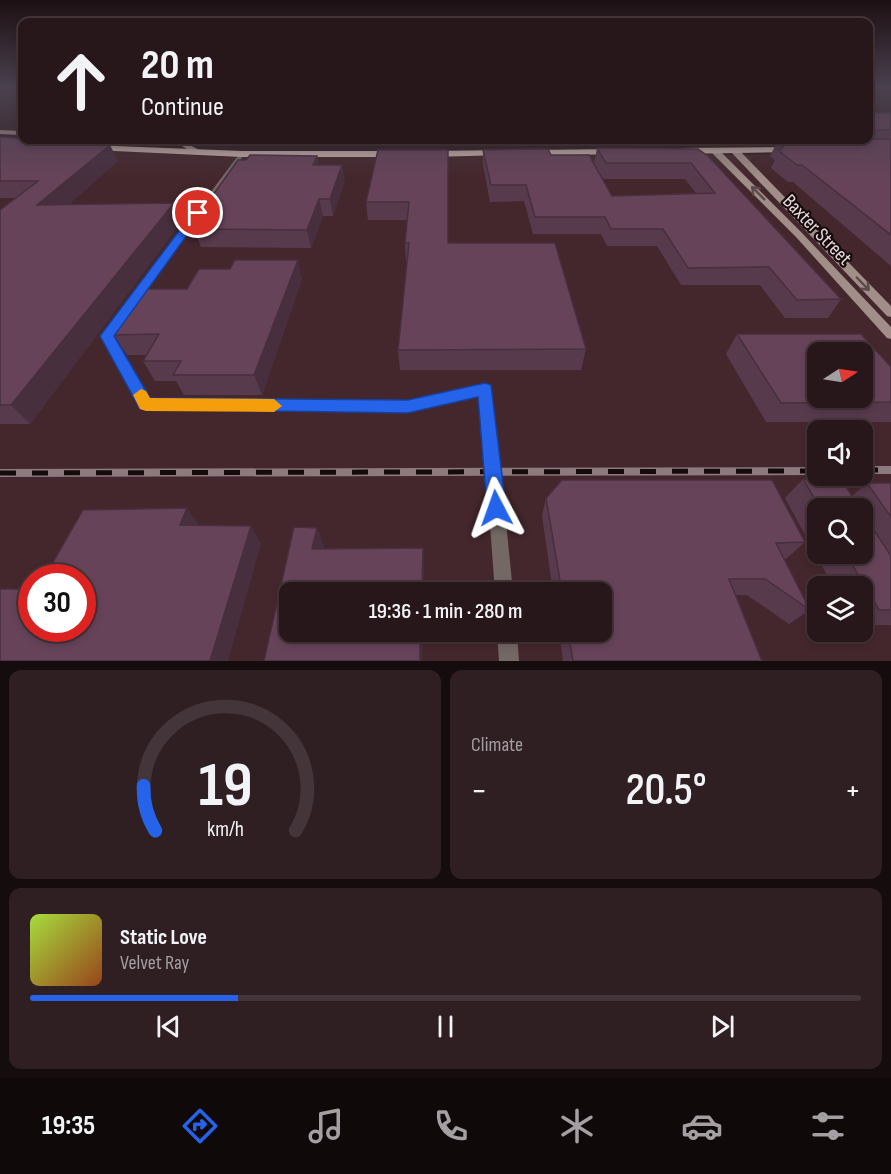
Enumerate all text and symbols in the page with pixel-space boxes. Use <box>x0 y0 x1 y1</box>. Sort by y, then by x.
text: 20 m <box>141 40 214 91</box>
icon: ahead <box>42 42 120 120</box>
text: Continue <box>141 91 224 123</box>
one-way arrow <box>750 186 765 201</box>
pin <box>172 187 223 238</box>
street label: Baxter Street <box>777 190 857 270</box>
icon: arrive <box>181 196 214 229</box>
one-way arrow <box>856 276 870 291</box>
north arrow <box>807 342 873 408</box>
map controls <box>807 342 873 642</box>
button: sound <box>807 420 873 486</box>
position arrow <box>464 476 528 540</box>
button: search <box>807 498 873 564</box>
speed limit sign: 30 <box>18 564 96 642</box>
button: layers <box>807 576 873 642</box>
text: 19:36 · 1 min · 280 m <box>369 598 522 625</box>
text: Climate <box>471 733 523 757</box>
text: 19 <box>198 749 252 824</box>
text: 20.5° <box>625 763 707 818</box>
text: − <box>471 771 487 811</box>
text: + <box>845 771 861 811</box>
text: km/h <box>206 818 244 843</box>
text: Static Love <box>120 924 207 951</box>
text: Velvet Ray <box>120 951 189 975</box>
icon: previous <box>152 1010 185 1043</box>
icon: pause <box>429 1010 462 1043</box>
icon: next <box>706 1010 739 1043</box>
icon: directions <box>179 1105 221 1147</box>
icon: music <box>305 1105 347 1147</box>
icon: phone <box>430 1105 472 1147</box>
icon: climate <box>556 1105 598 1147</box>
icon: car <box>681 1105 723 1147</box>
icon: filters <box>807 1105 849 1147</box>
text: 19:35 <box>42 1110 95 1142</box>

